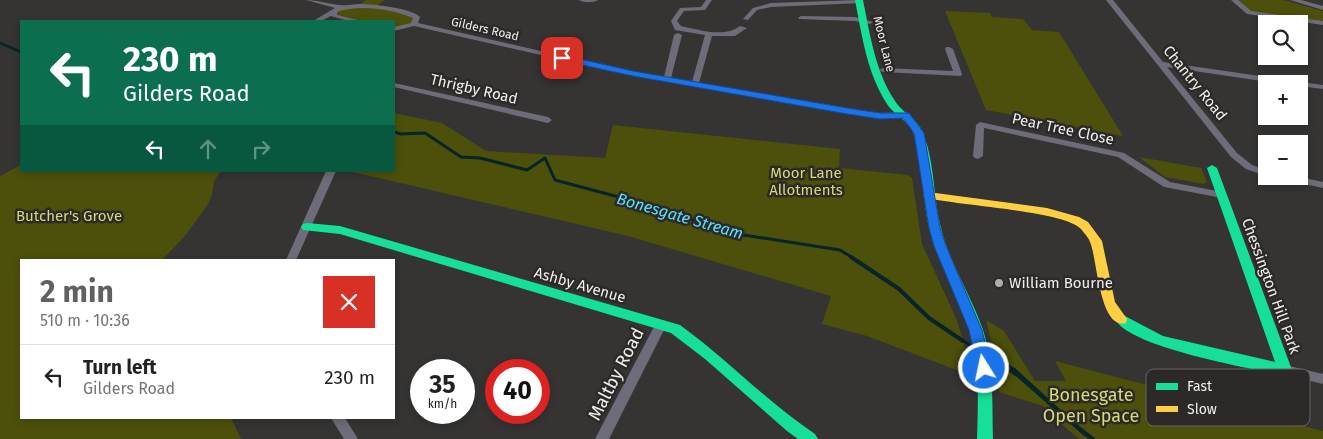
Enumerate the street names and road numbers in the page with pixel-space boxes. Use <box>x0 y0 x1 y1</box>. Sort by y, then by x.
street label: Gilders Road <box>450 14 520 44</box>
street label: Moor Lane <box>870 15 898 73</box>
street label: Chantry Road <box>1159 42 1231 124</box>
street label: Thrigby Road <box>429 70 519 108</box>
street label: Pear Tree Close <box>1010 109 1116 149</box>
street label: Chessington Hill Park <box>1238 216 1304 357</box>
street label: Ashby Avenue <box>532 263 628 307</box>
street label: Maltby Road <box>583 324 649 424</box>

